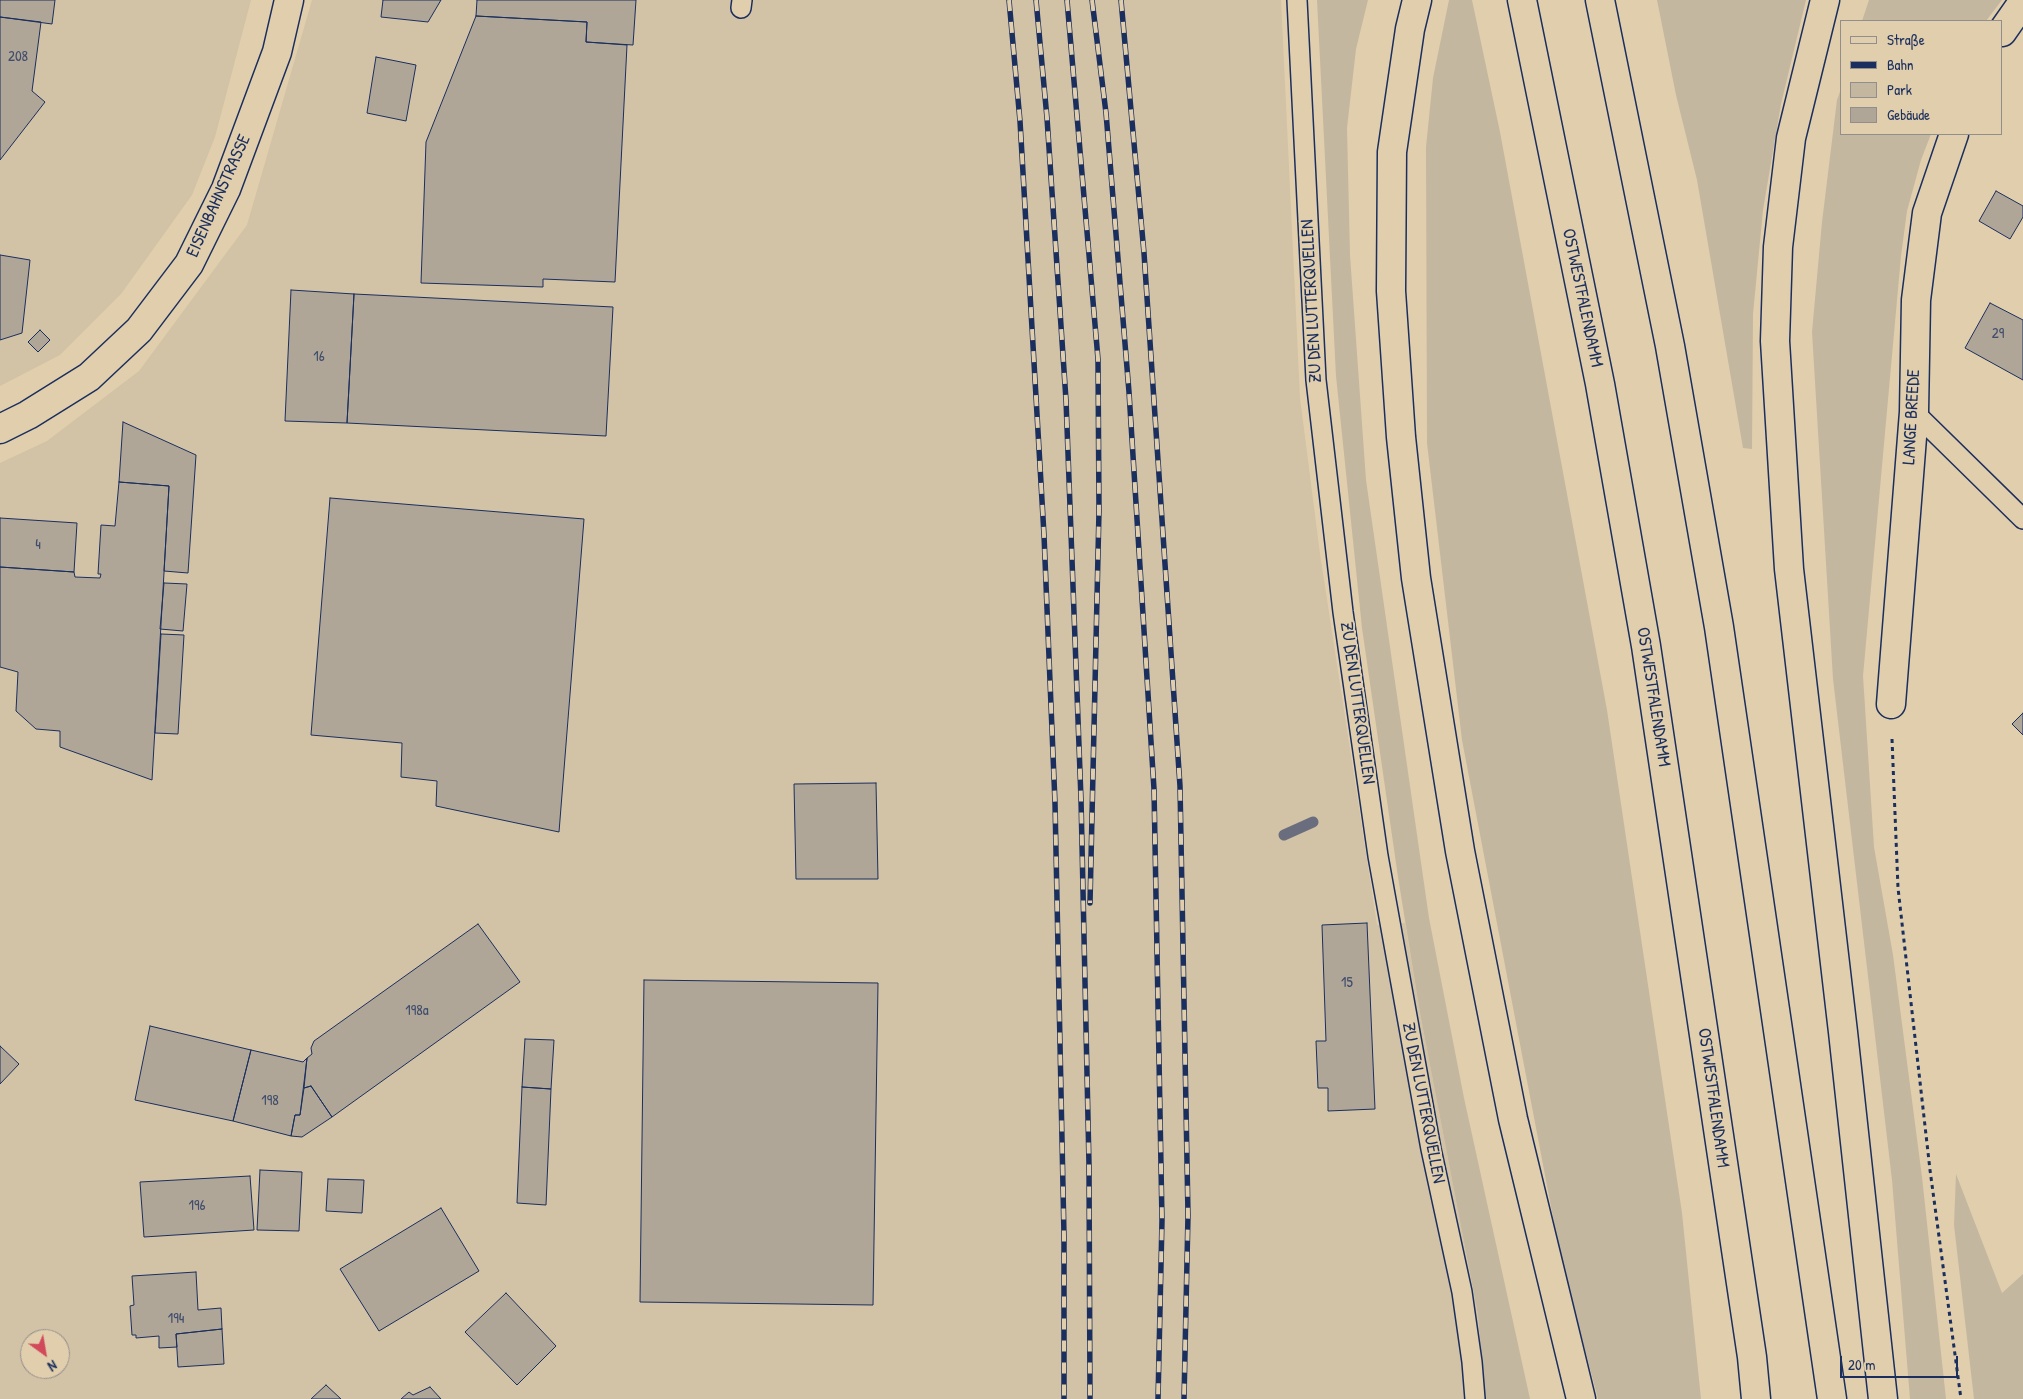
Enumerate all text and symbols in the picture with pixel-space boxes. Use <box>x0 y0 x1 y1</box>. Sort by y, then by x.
legend <box>1840 20 2003 135</box>
text: Straße <box>1887 29 1925 50</box>
house number: 208 <box>8 48 28 66</box>
text: Bahn <box>1887 54 1914 75</box>
text: Park <box>1887 79 1912 100</box>
text: Gebäude <box>1887 104 1930 125</box>
street label: EISENBAHNSTRASSE <box>182 131 256 261</box>
street label: ZU DEN LUTTERQUELLEN <box>1297 219 1327 383</box>
street label: OSTWESTFALENDAMM <box>1557 227 1607 369</box>
house number: 29 <box>1992 325 2004 343</box>
house number: 16 <box>313 348 325 366</box>
street label: LANGE BREEDE <box>1899 369 1925 465</box>
house number: 4 <box>35 536 41 554</box>
street label: ZU DEN LUTTERQUELLEN <box>1335 621 1379 785</box>
street label: OSTWESTFALENDAMM <box>1631 626 1675 768</box>
house number: 15 <box>1341 974 1353 992</box>
house number: 198a <box>405 1002 429 1020</box>
street label: ZU DEN LUTTERQUELLEN <box>1397 1021 1449 1185</box>
street label: OSTWESTFALENDAMM <box>1692 1027 1734 1169</box>
house number: 198 <box>261 1092 279 1110</box>
house number: 196 <box>189 1197 205 1215</box>
house number: 194 <box>168 1310 184 1328</box>
north arrow <box>20 1329 70 1379</box>
scale bar <box>1843 1346 1960 1378</box>
text: 20 m <box>1848 1354 1875 1375</box>
text: N <box>44 1356 61 1376</box>

